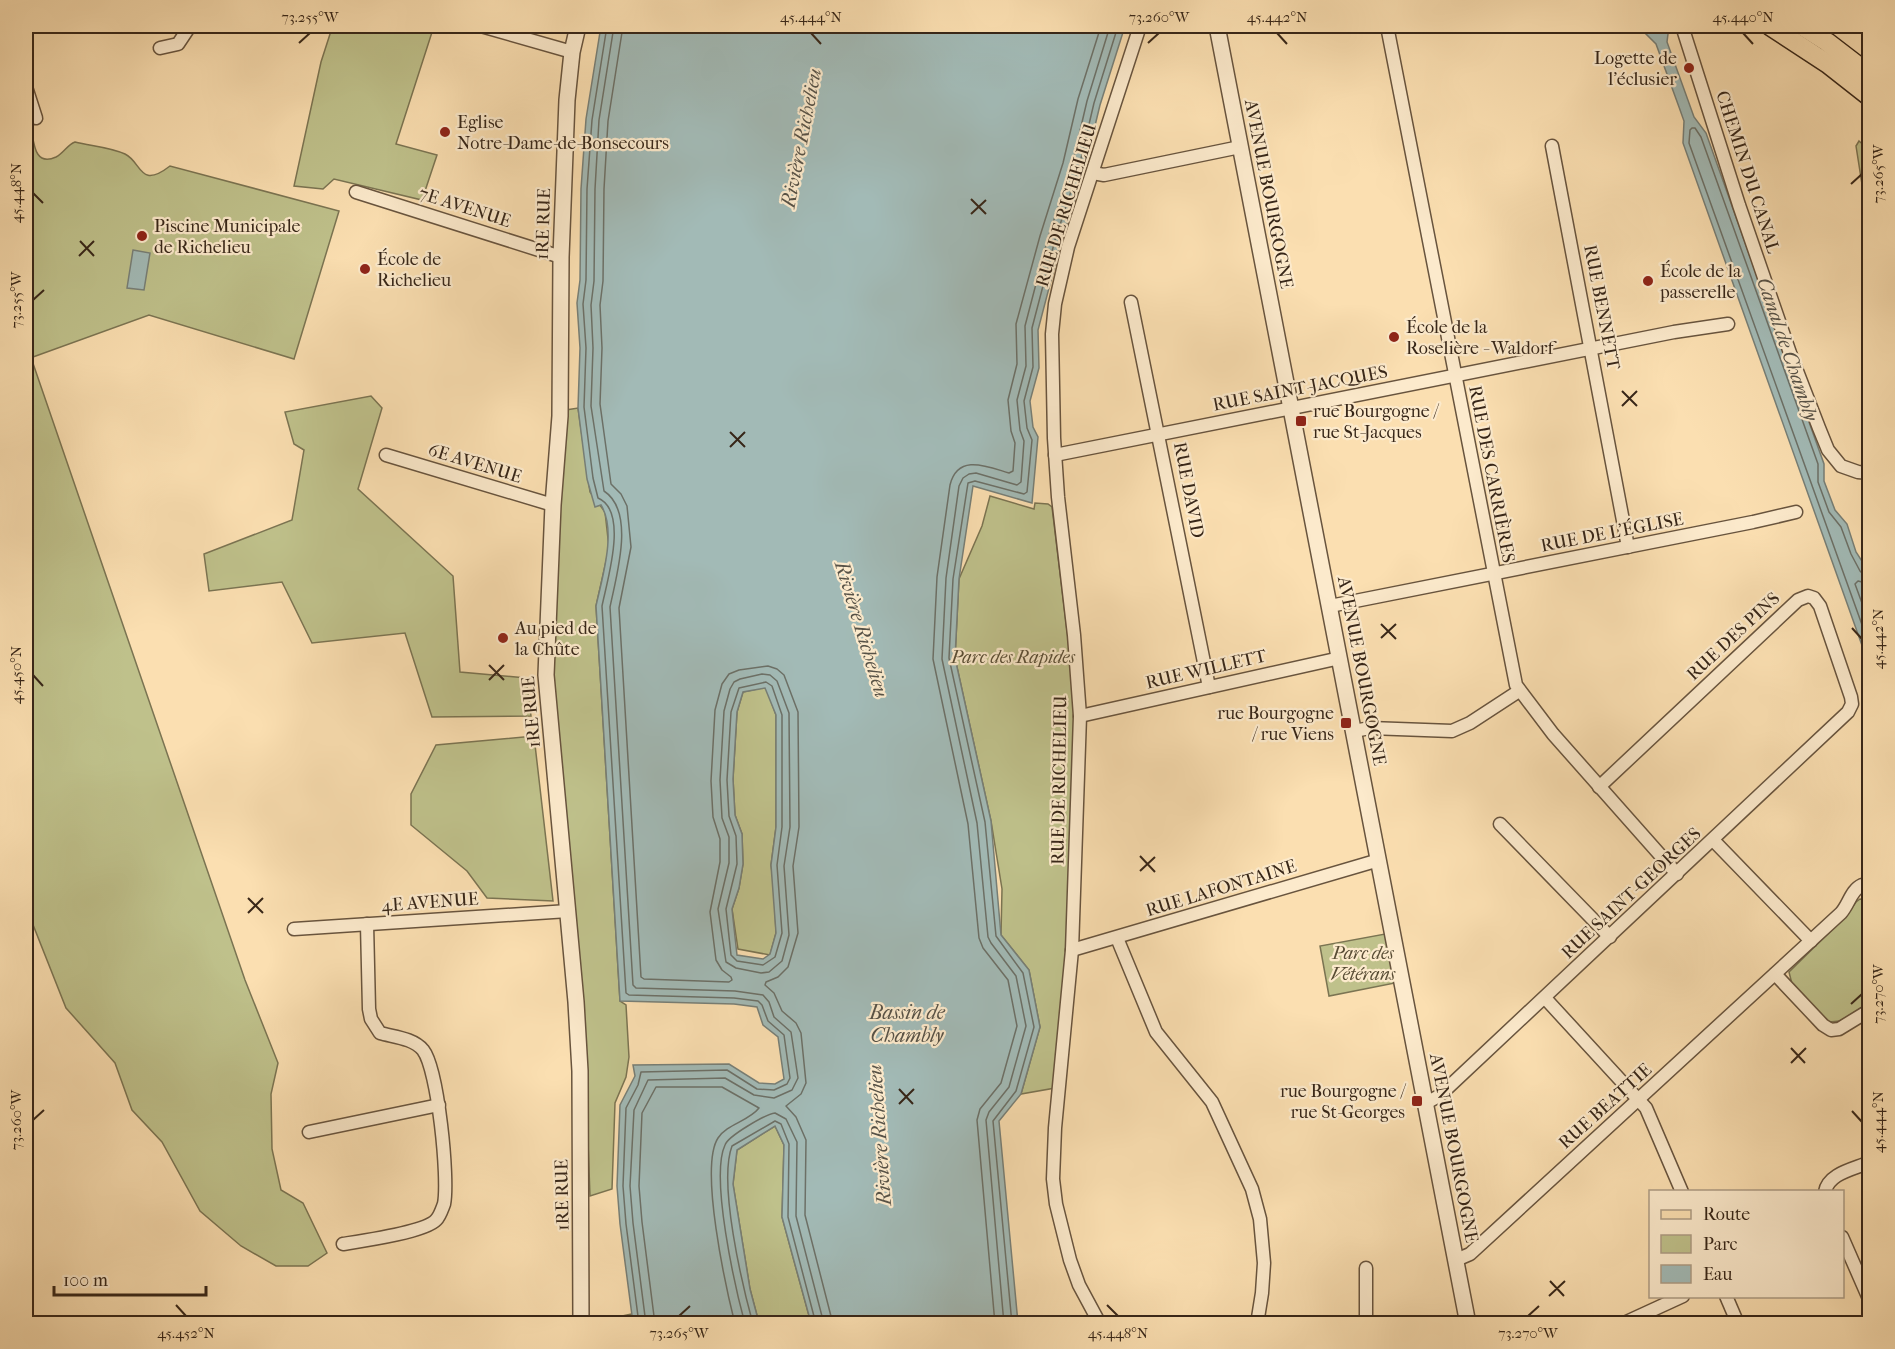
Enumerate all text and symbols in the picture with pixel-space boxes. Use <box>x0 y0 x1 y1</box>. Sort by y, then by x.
text: 73.255°W <box>281 8 340 26</box>
text: 45.444°N <box>780 8 843 26</box>
text: 73.260°W <box>1129 8 1191 26</box>
text: 45.442°N <box>1247 8 1308 26</box>
text: 45.440°N <box>1712 8 1774 26</box>
place label: Logette de l'éclusier <box>1594 48 1677 90</box>
marker: Logette de l'éclusier <box>1682 61 1696 75</box>
water label: Rivière Richelieu <box>776 66 826 212</box>
street label: CHEMIN DU CANAL <box>1711 88 1784 256</box>
street label: AVENUE BOURGOGNE <box>1240 97 1297 291</box>
place label: Eglise Notre-Dame-de-Bonsecours <box>457 112 669 154</box>
street label: RUE DE RICHELIEU <box>1032 121 1101 289</box>
marker: Eglise Notre-Dame-de-Bonsecours <box>438 125 452 139</box>
text: 73.265°W <box>1869 143 1887 203</box>
text: 45.448°N <box>7 162 25 223</box>
street label: 7E AVENUE <box>416 183 513 232</box>
street label: 1RE RUE <box>532 188 555 260</box>
place label: Piscine Municipale de Richelieu <box>154 216 300 258</box>
marker: Piscine Municipale de Richelieu <box>135 229 149 243</box>
street label: RUE BENNETT <box>1579 243 1624 372</box>
place label: École de Richelieu <box>377 248 451 291</box>
place label: École de la passerelle <box>1659 260 1742 303</box>
marker: École de Richelieu <box>358 262 372 276</box>
text: 73.255°W <box>7 270 25 329</box>
marker: École de la passerelle <box>1641 274 1655 288</box>
water label: Canal de Chambly <box>1752 274 1823 425</box>
place label: École de la Roselière - Waldorf <box>1406 316 1557 359</box>
marker: École de la Roselière - Waldorf <box>1387 330 1401 344</box>
street label: RUE SAINT-JACQUES <box>1211 361 1389 416</box>
street label: RUE DES CARRIÈRES <box>1464 383 1520 565</box>
place label: rue Bourgogne / rue St-Jacques <box>1313 401 1440 443</box>
marker: rue Bourgogne / rue St-Jacques <box>1294 414 1308 428</box>
street label: 6E AVENUE <box>426 439 524 488</box>
street label: RUE DAVID <box>1169 440 1208 540</box>
street label: RUE DE L'ÉGLISE <box>1539 507 1685 557</box>
water label: Rivière Richelieu <box>829 556 893 700</box>
street label: AVENUE BOURGOGNE <box>1333 574 1390 768</box>
street label: RUE DES PINS <box>1682 588 1784 685</box>
text: 45.442°N <box>1869 608 1887 669</box>
place label: Au pied de la Chûte <box>514 618 597 660</box>
marker: Au pied de la Chûte <box>496 631 510 645</box>
text: 45.450°N <box>7 645 25 704</box>
street label: RUE WILLETT <box>1144 645 1269 694</box>
park label: Parc des Rapides <box>950 647 1076 668</box>
street label: 1RE RUE <box>518 675 545 749</box>
street label: RUE DE RICHELIEU <box>1048 695 1071 865</box>
place label: rue Bourgogne / rue Viens <box>1217 703 1334 745</box>
marker: rue Bourgogne / rue Viens <box>1339 716 1353 730</box>
street label: RUE SAINT-GEORGES <box>1557 823 1705 963</box>
street label: RUE LAFONTAINE <box>1143 856 1299 921</box>
street label: 4E AVENUE <box>381 889 479 916</box>
park label: Parc des Vétérans <box>1331 943 1396 985</box>
text: 73.270°W <box>1869 963 1887 1024</box>
water label: Bassin de Chambly <box>868 1001 946 1047</box>
street label: AVENUE BOURGOGNE <box>1425 1051 1482 1245</box>
street label: RUE BEATTIE <box>1555 1059 1656 1154</box>
water label: Rivière Richelieu <box>863 1064 896 1208</box>
place label: rue Bourgogne / rue St-Georges <box>1280 1081 1407 1123</box>
text: 73.260°W <box>7 1088 25 1150</box>
text: 45.444°N <box>1869 1090 1887 1153</box>
marker: rue Bourgogne / rue St-Georges <box>1410 1094 1424 1108</box>
street label: 1RE RUE <box>551 1159 574 1231</box>
legend <box>1649 1190 1844 1298</box>
text: Route <box>1703 1204 1750 1225</box>
text: Parc <box>1703 1234 1738 1255</box>
scale bar <box>54 1259 206 1297</box>
text: Eau <box>1703 1264 1732 1285</box>
text: 100 m <box>63 1270 108 1291</box>
text: 45.452°N <box>157 1324 215 1342</box>
text: 73.265°W <box>650 1324 710 1342</box>
text: 45.448°N <box>1088 1324 1149 1342</box>
text: 73.270°W <box>1498 1324 1559 1342</box>

